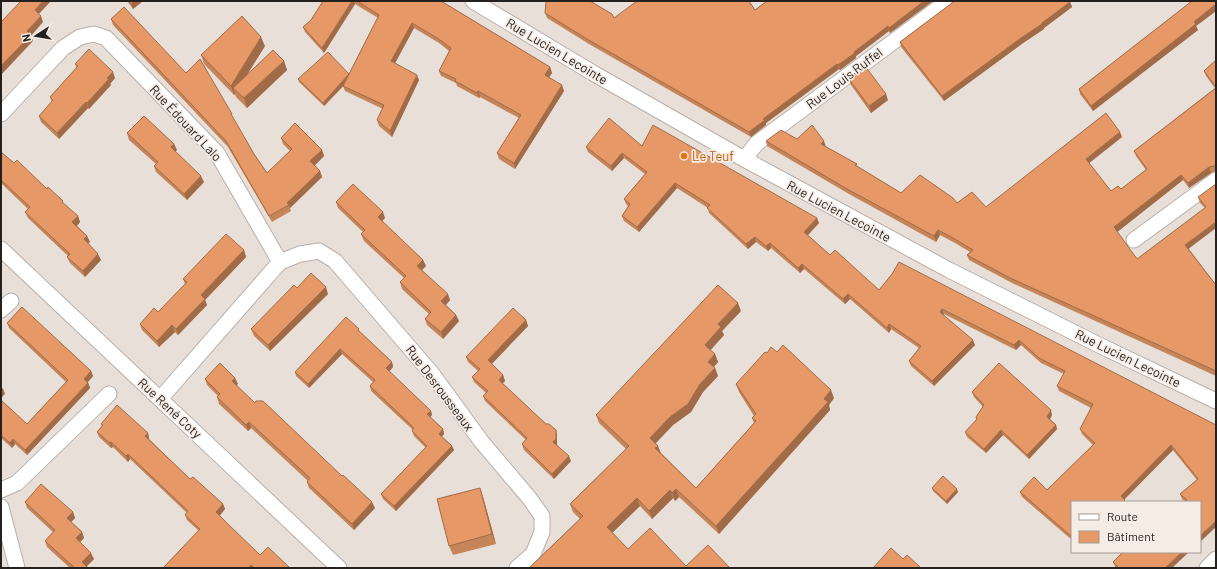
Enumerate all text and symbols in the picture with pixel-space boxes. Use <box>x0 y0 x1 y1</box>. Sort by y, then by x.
street label: Rue Lucien Lecointe <box>503 14 611 88</box>
north arrow <box>16 16 56 56</box>
text: N <box>19 33 33 43</box>
street label: Rue Louis Ruffel <box>803 44 885 112</box>
street label: Rue Édouard Lalo <box>147 81 225 165</box>
place label: Le Teuf <box>692 148 734 164</box>
marker: Le Teuf <box>679 151 689 161</box>
street label: Rue Lucien Lecointe <box>784 177 894 245</box>
street label: Rue Lucien Lecointe <box>1073 326 1183 390</box>
street label: Rue Desrousseaux <box>403 342 477 434</box>
street label: Rue René Coty <box>135 374 205 442</box>
legend <box>1071 501 1201 553</box>
text: Route <box>1107 509 1138 523</box>
text: Bâtiment <box>1107 529 1155 543</box>

